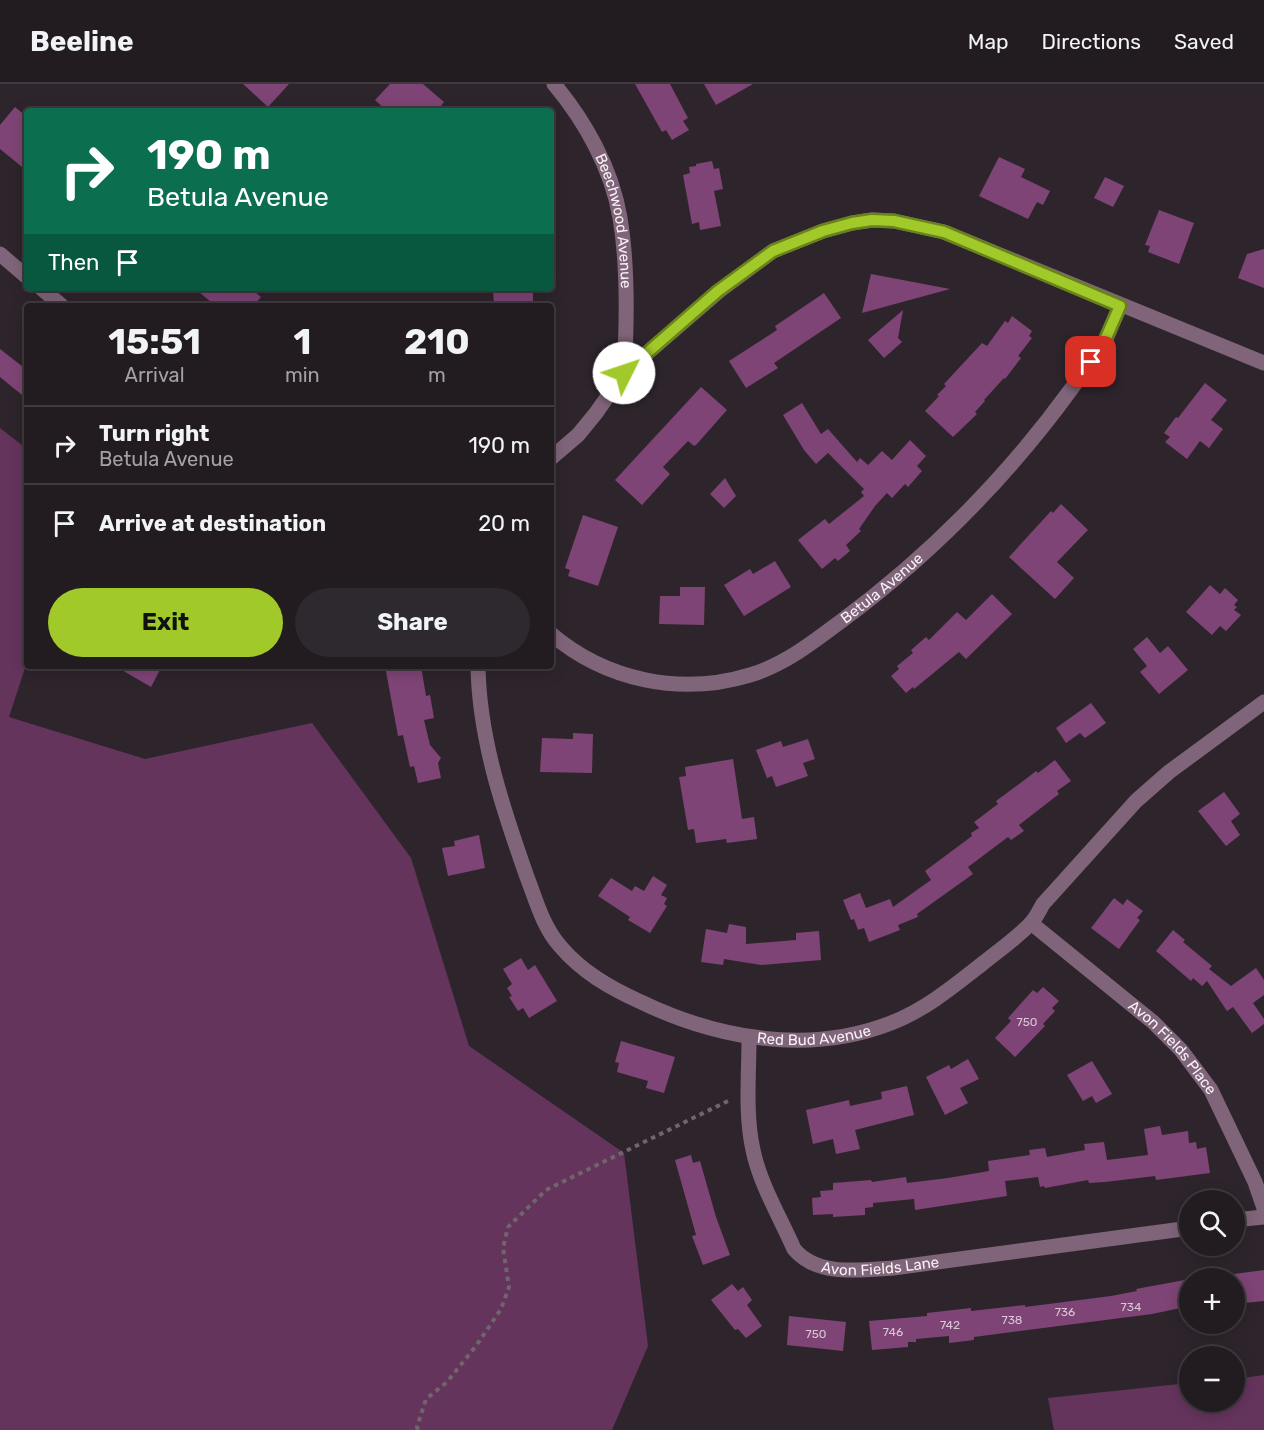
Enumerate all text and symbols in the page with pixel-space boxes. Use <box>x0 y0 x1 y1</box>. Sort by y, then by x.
text: Beeline <box>30 25 134 58</box>
text: Map <box>968 29 1009 54</box>
text: Directions <box>1042 29 1141 54</box>
text: Saved <box>1174 29 1234 54</box>
text: 190 m <box>147 130 271 180</box>
icon: right <box>48 132 126 210</box>
street label: Beechwood Avenue <box>591 151 635 289</box>
text: Betula Avenue <box>147 181 329 213</box>
icon: arrive <box>111 246 144 279</box>
text: Then <box>48 249 99 276</box>
text: 15:51 <box>108 320 201 363</box>
text: 1 <box>293 320 311 363</box>
text: 210 <box>404 320 470 363</box>
pin <box>1065 336 1116 387</box>
position arrow <box>592 341 656 405</box>
icon: arrive <box>1074 345 1107 378</box>
text: Arrival <box>124 363 185 387</box>
text: min <box>285 363 320 387</box>
text: m <box>428 363 446 387</box>
text: Turn right <box>99 420 209 447</box>
icon: right <box>48 429 81 462</box>
text: 190 m <box>469 432 530 459</box>
text: Betula Avenue <box>99 447 234 471</box>
icon: arrive <box>48 507 81 540</box>
text: Arrive at destination <box>99 510 326 537</box>
text: 20 m <box>478 510 530 537</box>
street label: Betula Avenue <box>837 549 927 627</box>
button: Exit <box>48 588 283 657</box>
button: Share <box>295 588 530 657</box>
street label: Avon Fields Place <box>1125 997 1220 1098</box>
house number: 750 <box>1017 1015 1037 1029</box>
street label: Red Bud Avenue <box>756 1021 873 1049</box>
map controls <box>1179 1190 1245 1412</box>
button: search <box>1179 1190 1245 1256</box>
street label: Avon Fields Lane <box>820 1253 940 1279</box>
button: + <box>1179 1268 1245 1334</box>
house number: 734 <box>1121 1300 1142 1314</box>
house number: 736 <box>1055 1305 1075 1319</box>
house number: 738 <box>1001 1313 1023 1327</box>
house number: 742 <box>940 1318 960 1332</box>
house number: 746 <box>883 1325 903 1339</box>
house number: 750 <box>806 1327 826 1341</box>
button: − <box>1179 1346 1245 1412</box>

